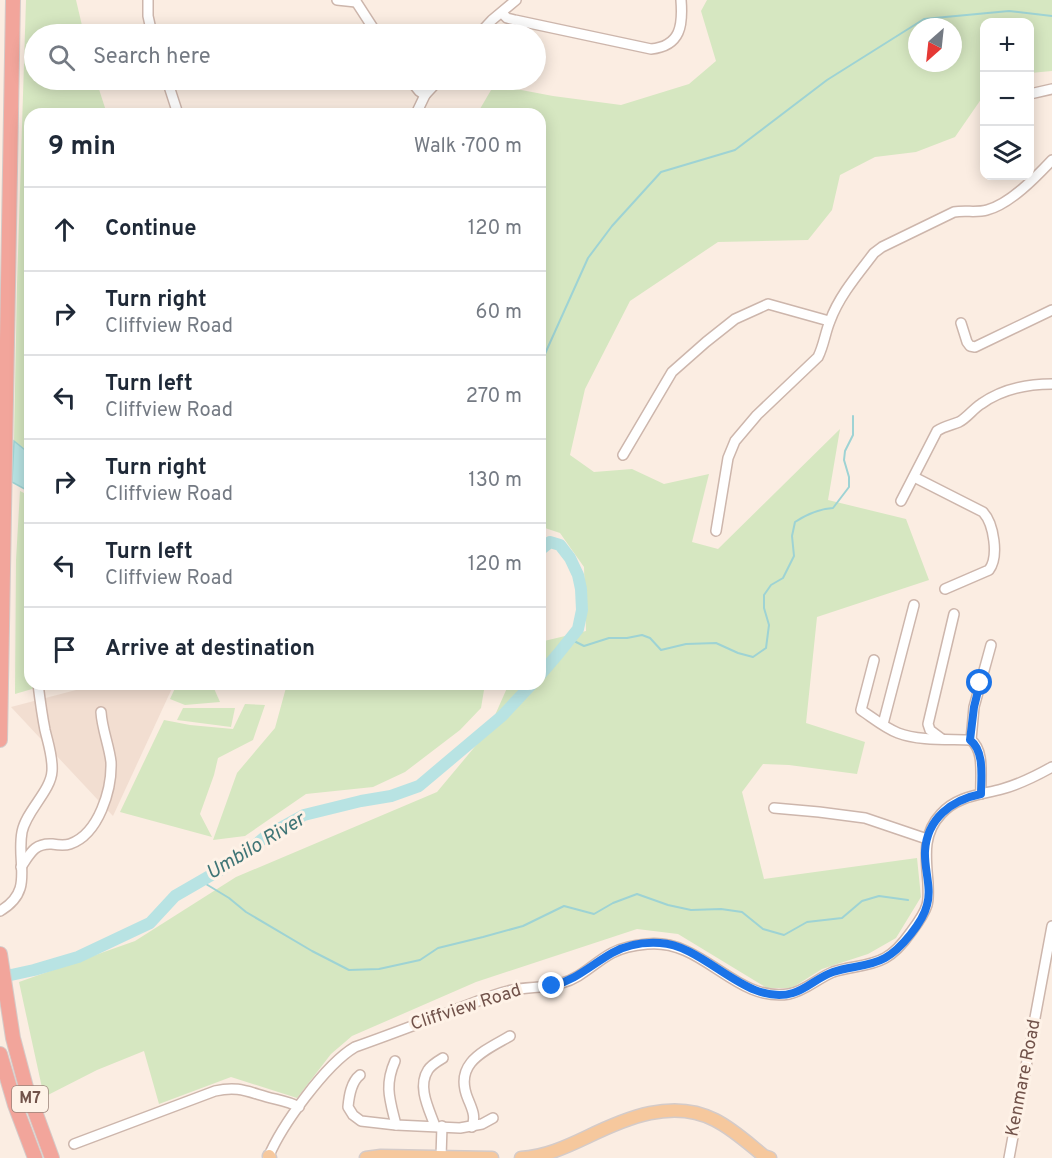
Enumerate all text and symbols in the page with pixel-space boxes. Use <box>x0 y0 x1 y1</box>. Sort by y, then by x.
north arrow <box>908 18 962 72</box>
map controls <box>980 18 1034 180</box>
button: + <box>980 18 1034 72</box>
search box <box>24 24 546 90</box>
icon: search <box>45 41 78 74</box>
text: Search here <box>93 44 211 71</box>
button: − <box>980 72 1034 126</box>
button: layers <box>980 126 1034 180</box>
text: 9 min <box>48 131 116 164</box>
text: Walk · 700 m <box>414 134 522 160</box>
icon: ahead <box>48 213 81 246</box>
text: Continue <box>105 216 196 243</box>
text: 120 m <box>468 216 522 242</box>
text: Turn right <box>105 287 207 314</box>
icon: right <box>48 297 81 330</box>
text: 60 m <box>476 300 522 326</box>
text: Cliffview Road <box>105 314 233 340</box>
text: Turn left <box>105 371 193 398</box>
icon: left <box>48 381 81 414</box>
text: 270 m <box>466 384 522 410</box>
text: Cliffview Road <box>105 398 233 424</box>
text: Turn right <box>105 455 207 482</box>
icon: right <box>48 465 81 498</box>
text: 130 m <box>468 468 522 494</box>
text: Cliffview Road <box>105 482 233 508</box>
text: Turn left <box>105 539 193 566</box>
icon: left <box>48 549 81 582</box>
text: 120 m <box>468 552 522 578</box>
text: Cliffview Road <box>105 566 233 592</box>
icon: arrive <box>48 633 81 666</box>
text: Arrive at destination <box>105 636 315 663</box>
route start <box>966 669 992 695</box>
water label: Umbilo River <box>202 807 311 887</box>
route end <box>538 972 564 998</box>
street label: Cliffview Road <box>408 979 524 1037</box>
street label: Kenmare Road <box>1001 1017 1047 1139</box>
road number: M7 <box>12 1086 48 1112</box>

